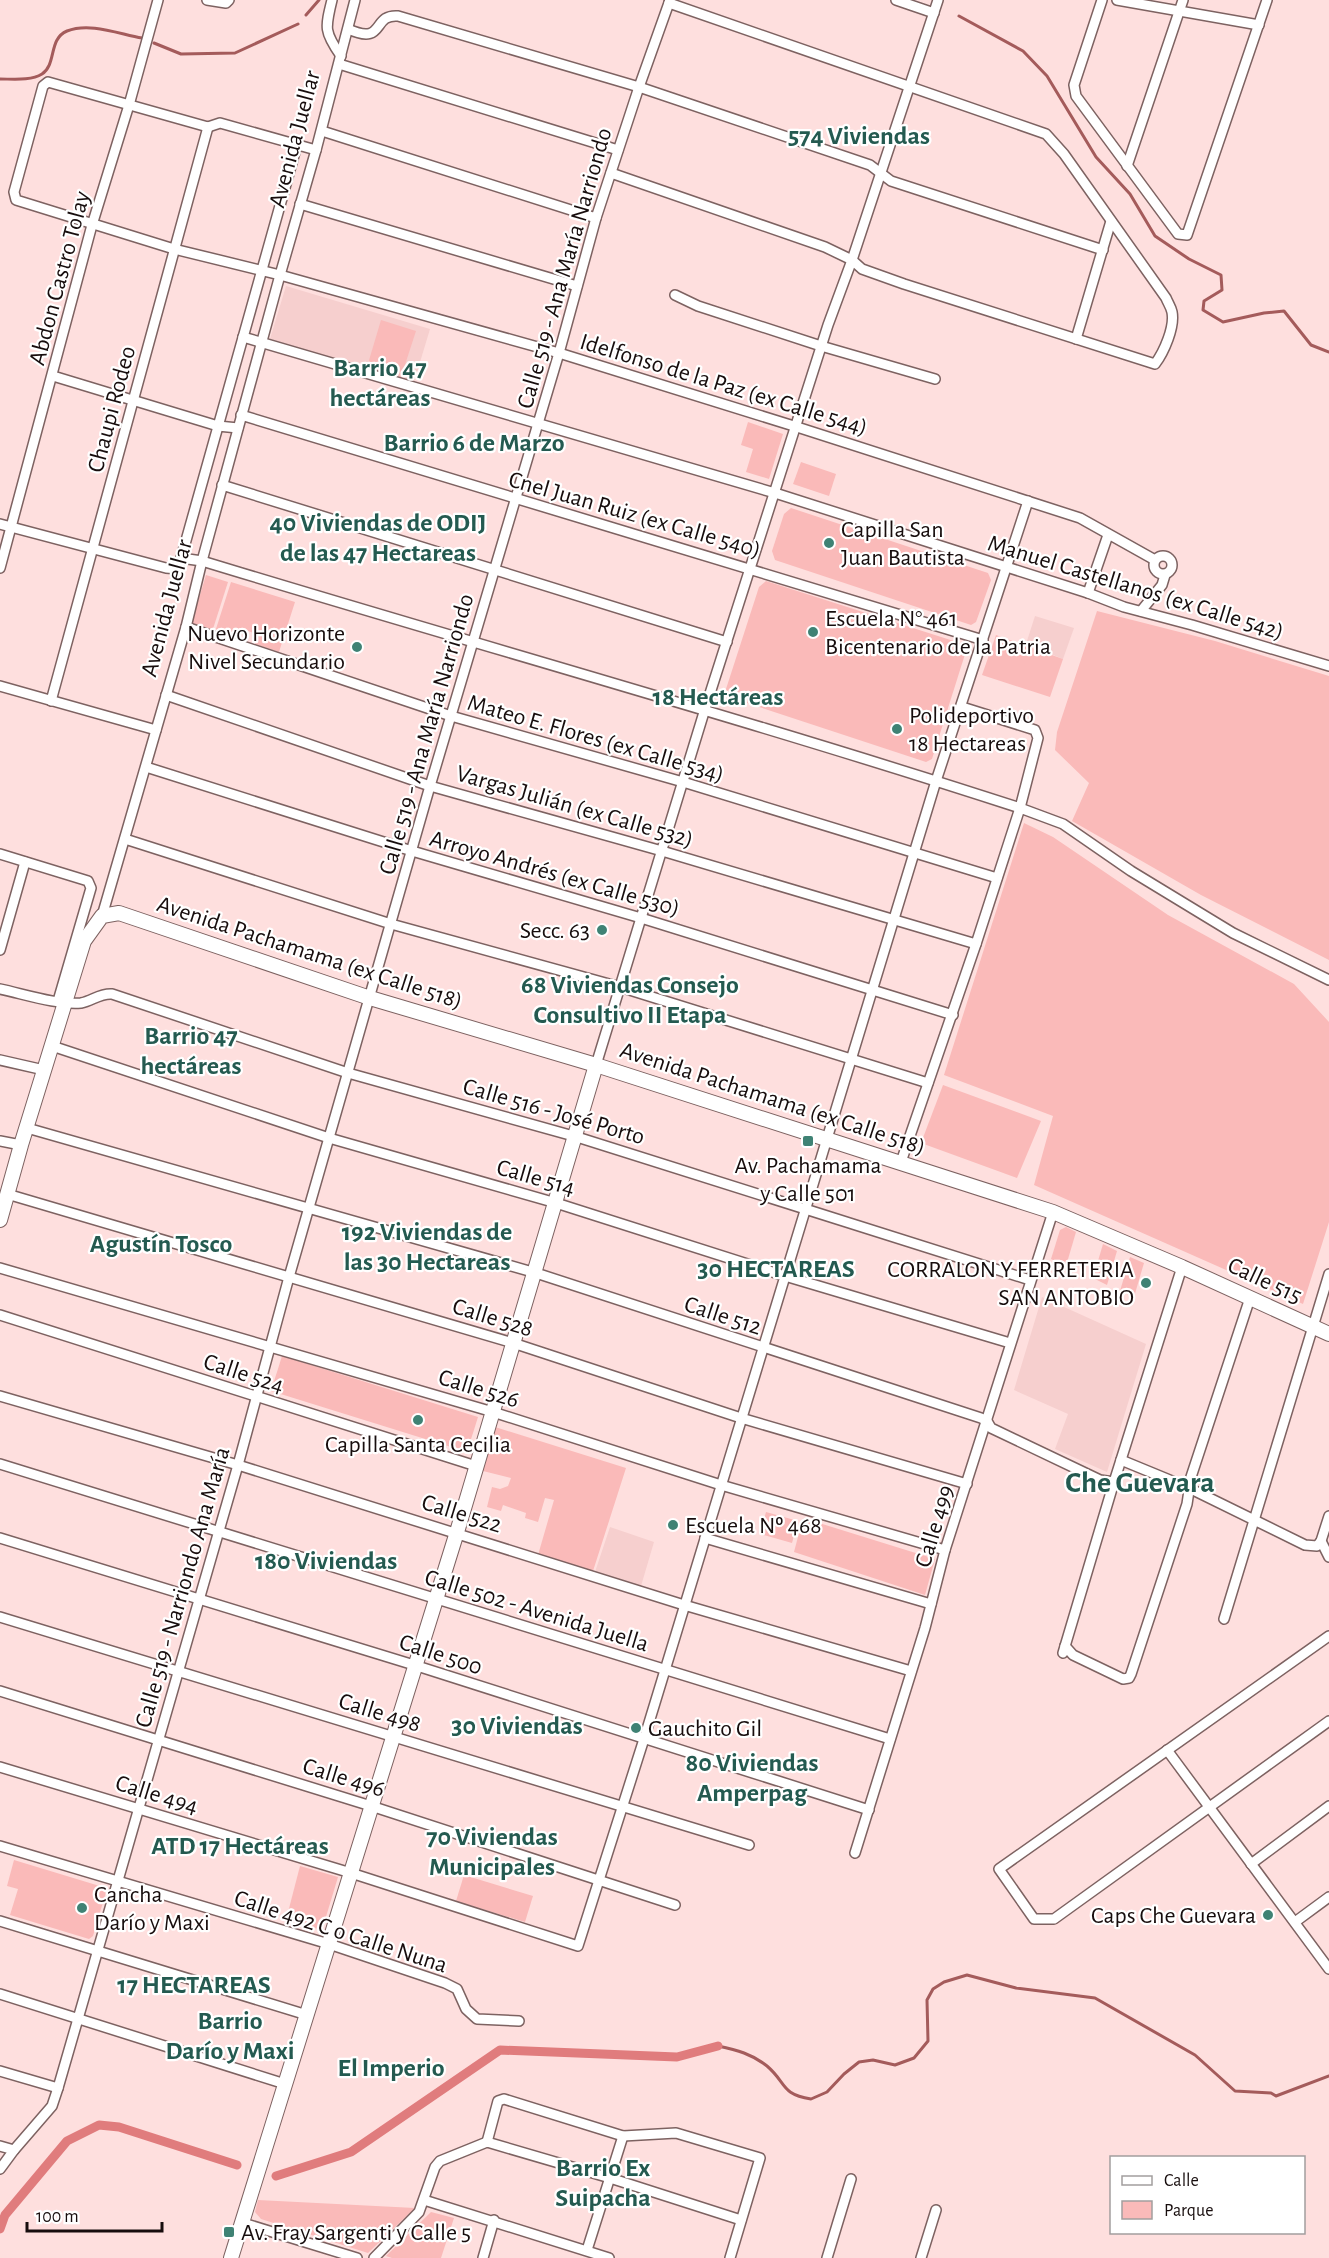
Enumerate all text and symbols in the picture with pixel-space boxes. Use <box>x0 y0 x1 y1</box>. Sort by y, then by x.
street label: Avenida Juellar <box>265 68 325 210</box>
district label: 574 Viviendas <box>788 123 930 149</box>
street label: Calle 519 - Ana María Narriondo <box>513 125 617 411</box>
street label: Abdon Castro Tolay <box>25 189 95 368</box>
street label: Idelfonso de la Paz (ex Calle 544) <box>577 330 870 440</box>
street label: Chaupi Rodeo <box>84 343 140 475</box>
district label: Barrio 47 hectáreas <box>329 355 431 411</box>
district label: Barrio 6 de Marzo <box>384 430 565 456</box>
street label: Cnel Juan Ruiz (ex Calle 540) <box>506 467 764 562</box>
district label: 40 Viviendas de ODIJ de las 47 Hectareas <box>270 510 486 566</box>
place label: Capilla San Juan Bautista <box>841 518 965 570</box>
street label: Manuel Castellanos (ex Calle 542) <box>985 531 1287 645</box>
marker: Capilla San Juan Bautista <box>822 536 836 550</box>
street label: Avenida Juellar <box>137 537 197 679</box>
street label: Calle 519 - Ana María Narriondo <box>375 591 479 877</box>
place label: Escuela N° 461 Bicentenario de la Patria <box>825 607 1051 659</box>
place label: Nuevo Horizonte Nivel Secundario <box>187 622 345 674</box>
marker: Escuela N° 461 Bicentenario de la Patria <box>806 625 820 639</box>
marker: Nuevo Horizonte Nivel Secundario <box>350 640 364 654</box>
district label: 18 Hectáreas <box>653 684 783 710</box>
street label: Mateo E. Flores (ex Calle 534) <box>465 691 727 787</box>
place label: Polideportivo 18 Hectareas <box>909 704 1034 756</box>
marker: Polideportivo 18 Hectareas <box>890 722 904 736</box>
street label: Vargas Julián (ex Calle 532) <box>453 762 696 852</box>
street label: Arroyo Andrés (ex Calle 530) <box>427 827 683 921</box>
street label: Avenida Pachamama (ex Calle 518) <box>154 892 465 1014</box>
place label: Secc. 63 <box>520 919 590 943</box>
marker: Secc. 63 <box>595 923 609 937</box>
district label: 68 Viviendas Consejo Consultivo II Etapa <box>521 972 739 1028</box>
district label: Barrio 47 hectáreas <box>140 1023 242 1079</box>
street label: Avenida Pachamama (ex Calle 518) <box>617 1038 928 1160</box>
street label: Calle 516 - José Porto <box>460 1075 647 1149</box>
marker: Av. Pachamama y Calle 501 <box>801 1134 815 1148</box>
place label: Av. Pachamama y Calle 501 <box>734 1154 882 1206</box>
street label: Calle 514 <box>494 1155 578 1201</box>
district label: 192 Viviendas de las 30 Hectareas <box>342 1219 512 1275</box>
district label: Agustín Tosco <box>90 1231 232 1257</box>
street label: Calle 515 <box>1224 1253 1305 1308</box>
district label: 30 HECTAREAS <box>697 1256 855 1282</box>
place label: CORRALON Y FERRETERIA SAN ANTOBIO <box>887 1258 1134 1310</box>
marker: CORRALON Y FERRETERIA SAN ANTOBIO <box>1139 1276 1153 1290</box>
street label: Calle 512 <box>681 1292 764 1340</box>
street label: Calle 528 <box>450 1294 536 1342</box>
street label: Calle 524 <box>201 1350 287 1398</box>
street label: Calle 526 <box>436 1365 522 1413</box>
marker: Capilla Santa Cecilia <box>411 1413 425 1427</box>
place label: Capilla Santa Cecilia <box>325 1433 511 1457</box>
street label: Calle 519 - Narriondo Ana María <box>131 1444 235 1730</box>
district label: Che Guevara <box>1065 1468 1215 1498</box>
street label: Calle 499 <box>911 1482 959 1570</box>
street label: Calle 522 <box>419 1490 505 1537</box>
place label: Escuela Nº 468 <box>685 1514 822 1538</box>
marker: Escuela Nº 468 <box>666 1518 680 1532</box>
district label: 180 Viviendas <box>255 1548 397 1574</box>
street label: Calle 502 - Avenida Juella <box>422 1565 652 1656</box>
street label: Calle 500 <box>396 1630 485 1680</box>
street label: Calle 498 <box>336 1689 424 1737</box>
district label: 30 Viviendas <box>451 1713 583 1739</box>
place label: Gauchito Gil <box>648 1717 762 1741</box>
marker: Gauchito Gil <box>629 1721 643 1735</box>
district label: 80 Viviendas Amperpag <box>686 1750 818 1806</box>
street label: Calle 496 <box>300 1754 388 1802</box>
street label: Calle 494 <box>113 1771 201 1819</box>
district label: 70 Viviendas Municipales <box>426 1824 558 1880</box>
district label: ATD 17 Hectáreas <box>151 1833 329 1859</box>
place label: Cancha Darío y Maxi <box>94 1883 210 1935</box>
street label: Calle 492 C o Calle Nuna <box>231 1886 450 1978</box>
marker: Cancha Darío y Maxi <box>75 1901 89 1915</box>
place label: Caps Che Guevara <box>1091 1904 1256 1928</box>
marker: Caps Che Guevara <box>1261 1908 1275 1922</box>
district label: 17 HECTAREAS <box>117 1972 271 1998</box>
district label: Barrio Darío y Maxi <box>165 2008 295 2064</box>
district label: El Imperio <box>337 2055 445 2081</box>
district label: Barrio Ex Suipacha <box>555 2155 651 2211</box>
legend <box>1110 2156 1305 2234</box>
text: Calle <box>1164 2172 1199 2190</box>
scale bar <box>27 2195 162 2233</box>
text: Parque <box>1164 2202 1213 2220</box>
text: 100 m <box>36 2208 79 2226</box>
place label: Av. Fray Sargenti y Calle 5 <box>241 2221 471 2245</box>
marker: Av. Fray Sargenti y Calle 5 <box>222 2225 236 2239</box>

